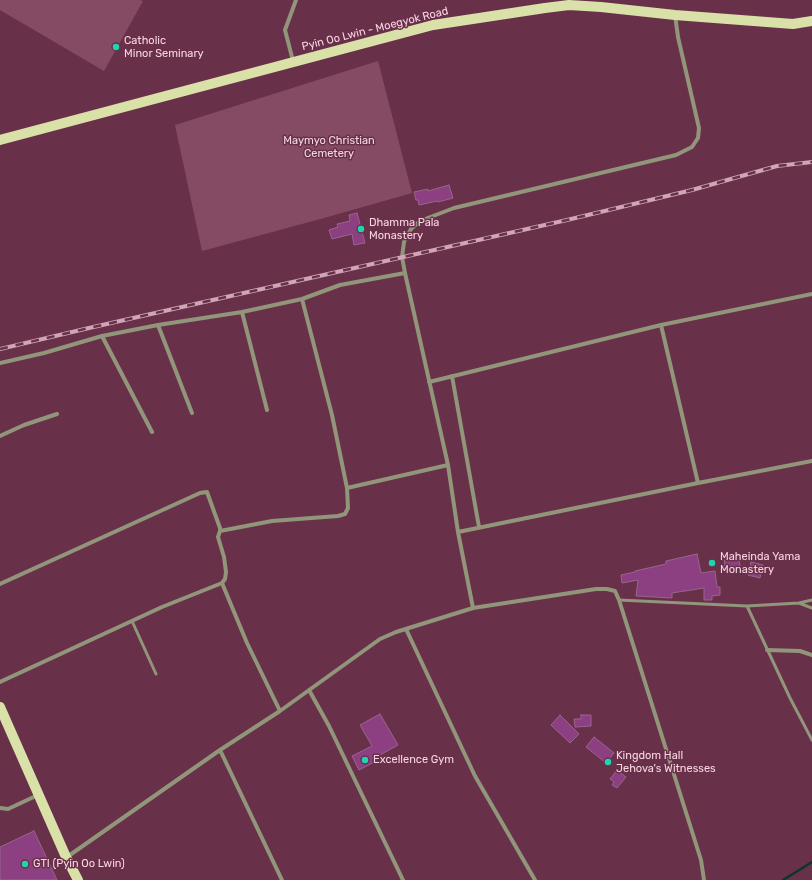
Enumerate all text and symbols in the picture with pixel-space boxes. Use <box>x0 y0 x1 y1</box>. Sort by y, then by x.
street label: Pyin Oo Lwin - Moegyok Road <box>300 4 450 54</box>
place label: Catholic Minor Seminary <box>124 34 204 60</box>
marker: Catholic Minor Seminary <box>111 42 121 52</box>
park label: Maymyo Christian Cemetery <box>283 134 375 160</box>
place label: Dhamma Pala Monastery <box>369 216 439 242</box>
marker: Dhamma Pala Monastery <box>356 224 366 234</box>
place label: Maheinda Yama Monastery <box>720 550 800 576</box>
marker: Maheinda Yama Monastery <box>707 558 717 568</box>
place label: Kingdom Hall Jehova's Witnesses <box>616 749 716 775</box>
place label: Excellence Gym <box>373 753 454 767</box>
marker: Excellence Gym <box>360 755 370 765</box>
marker: Kingdom Hall Jehova's Witnesses <box>603 757 613 767</box>
place label: GTI (Pyin Oo Lwin) <box>33 857 125 871</box>
marker: GTI (Pyin Oo Lwin) <box>20 859 30 869</box>

